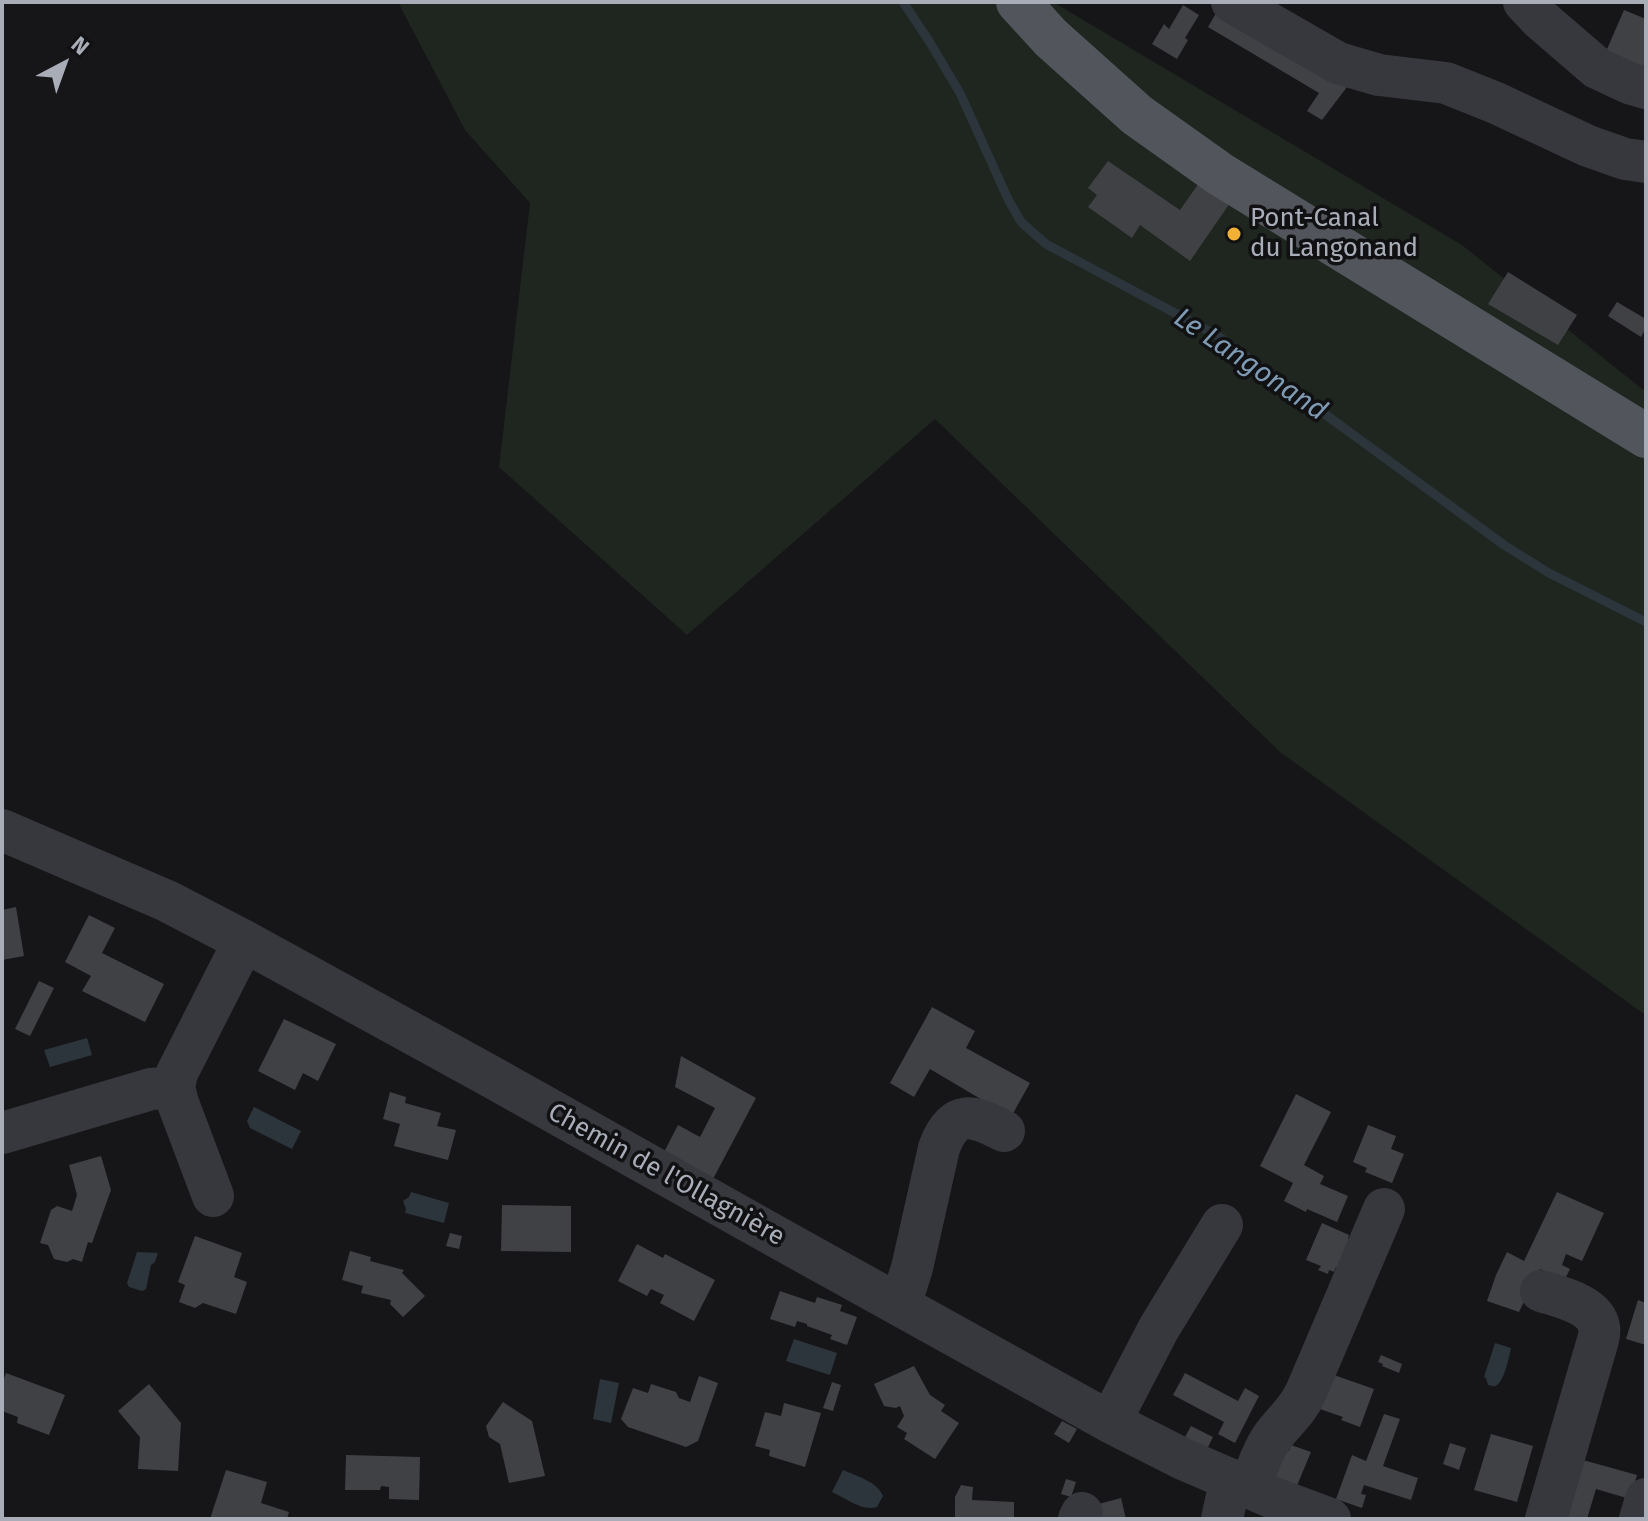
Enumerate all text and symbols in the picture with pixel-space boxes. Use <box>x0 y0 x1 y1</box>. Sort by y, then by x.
north arrow <box>24 24 104 104</box>
text: N <box>66 31 94 60</box>
place label: Pont-Canal du Langonand <box>1250 203 1418 264</box>
marker: Pont-Canal du Langonand <box>1225 225 1243 243</box>
water label: Le Langonand <box>1167 301 1333 429</box>
street label: Chemin de l'Ollagnière <box>542 1097 790 1253</box>

